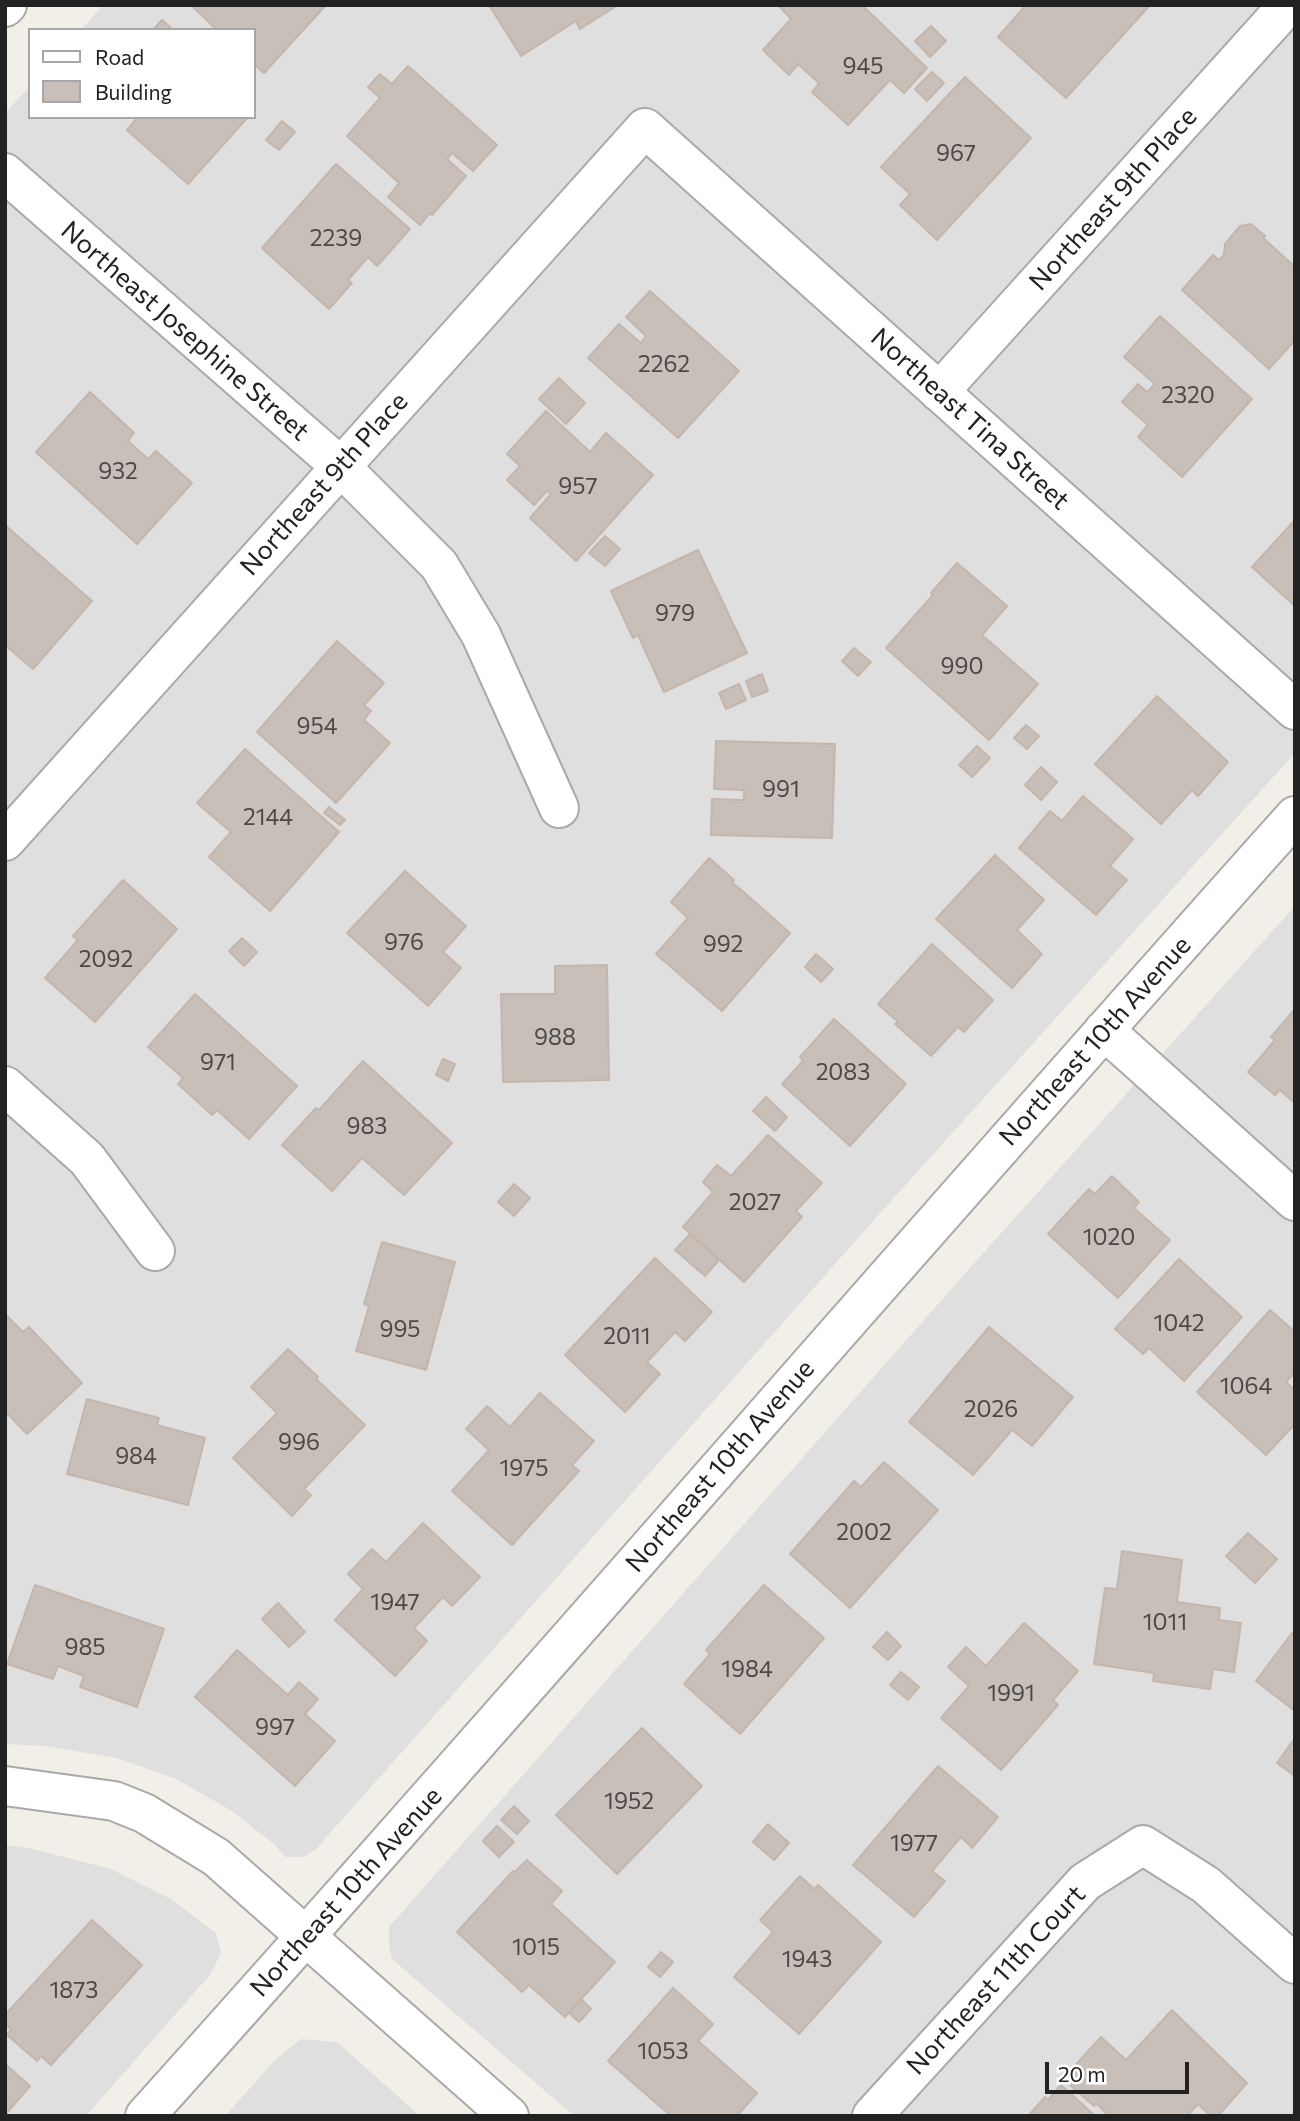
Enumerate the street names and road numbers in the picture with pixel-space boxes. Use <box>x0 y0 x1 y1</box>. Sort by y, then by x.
street label: Northeast 9th Place <box>1023 101 1203 297</box>
street label: Northeast Josephine Street <box>55 215 315 447</box>
street label: Northeast Tina Street <box>864 322 1076 516</box>
street label: Northeast 9th Place <box>234 386 414 582</box>
street label: Northeast 10th Avenue <box>993 930 1197 1152</box>
street label: Northeast 10th Avenue <box>619 1353 821 1579</box>
street label: Northeast 10th Avenue <box>244 1781 448 2003</box>
street label: Northeast 11th Court <box>900 1879 1092 2081</box>

